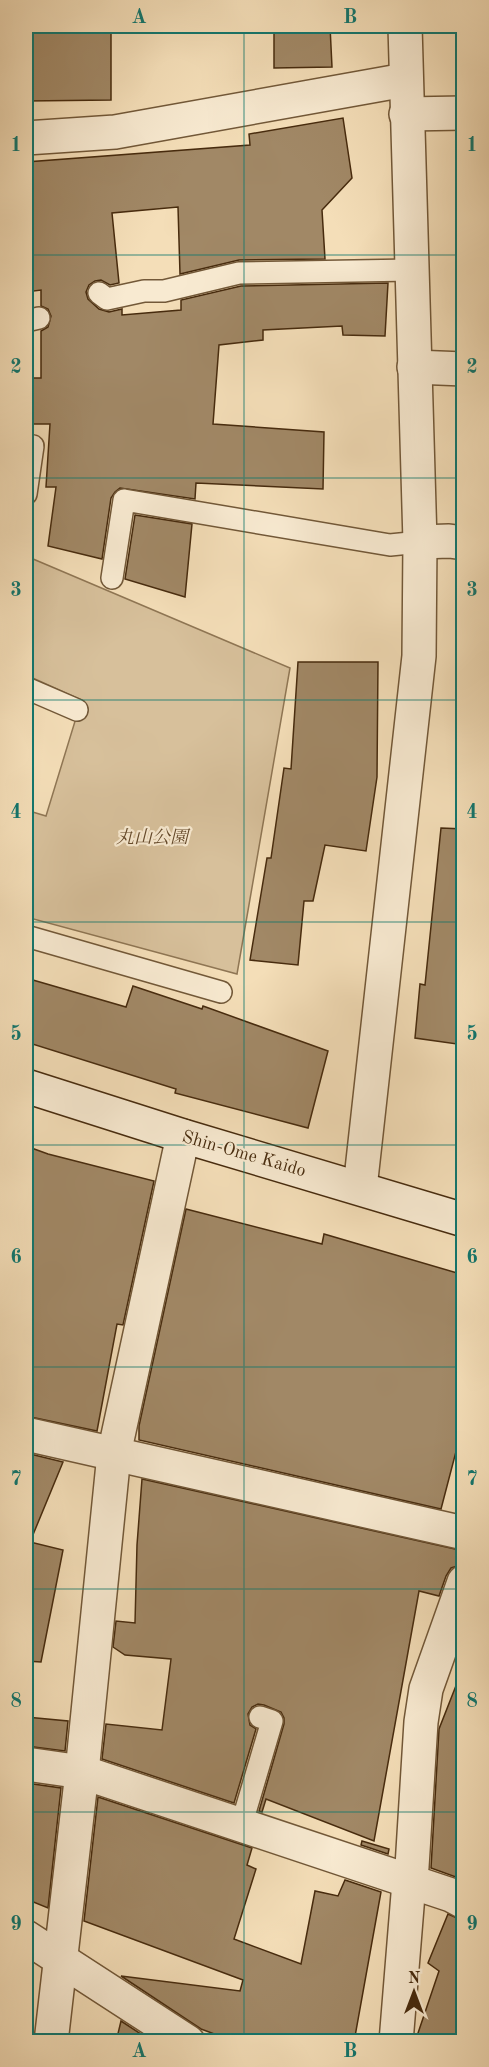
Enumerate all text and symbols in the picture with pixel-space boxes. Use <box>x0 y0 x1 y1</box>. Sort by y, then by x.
text: A <box>131 8 147 28</box>
text: B <box>343 8 357 28</box>
text: 1 <box>10 136 22 156</box>
text: 1 <box>466 136 478 156</box>
text: 2 <box>10 358 22 378</box>
text: 2 <box>466 358 478 378</box>
text: 3 <box>10 581 22 601</box>
text: 3 <box>466 581 478 601</box>
text: 4 <box>10 803 22 823</box>
text: 4 <box>466 803 478 823</box>
park label: 丸山公園 <box>116 827 191 847</box>
text: 5 <box>10 1024 22 1045</box>
text: 5 <box>466 1024 478 1045</box>
street label: Shin-Ome Kaido <box>180 1128 308 1180</box>
text: 6 <box>10 1248 22 1268</box>
text: 6 <box>466 1248 478 1268</box>
text: 7 <box>10 1470 22 1490</box>
text: 7 <box>466 1470 478 1490</box>
text: 8 <box>10 1692 22 1712</box>
text: 8 <box>466 1692 478 1712</box>
text: 9 <box>10 1915 22 1935</box>
text: 9 <box>466 1915 478 1935</box>
north arrow <box>384 1962 444 2022</box>
text: N <box>408 1971 421 1987</box>
text: A <box>131 2042 147 2062</box>
text: B <box>343 2042 357 2062</box>

